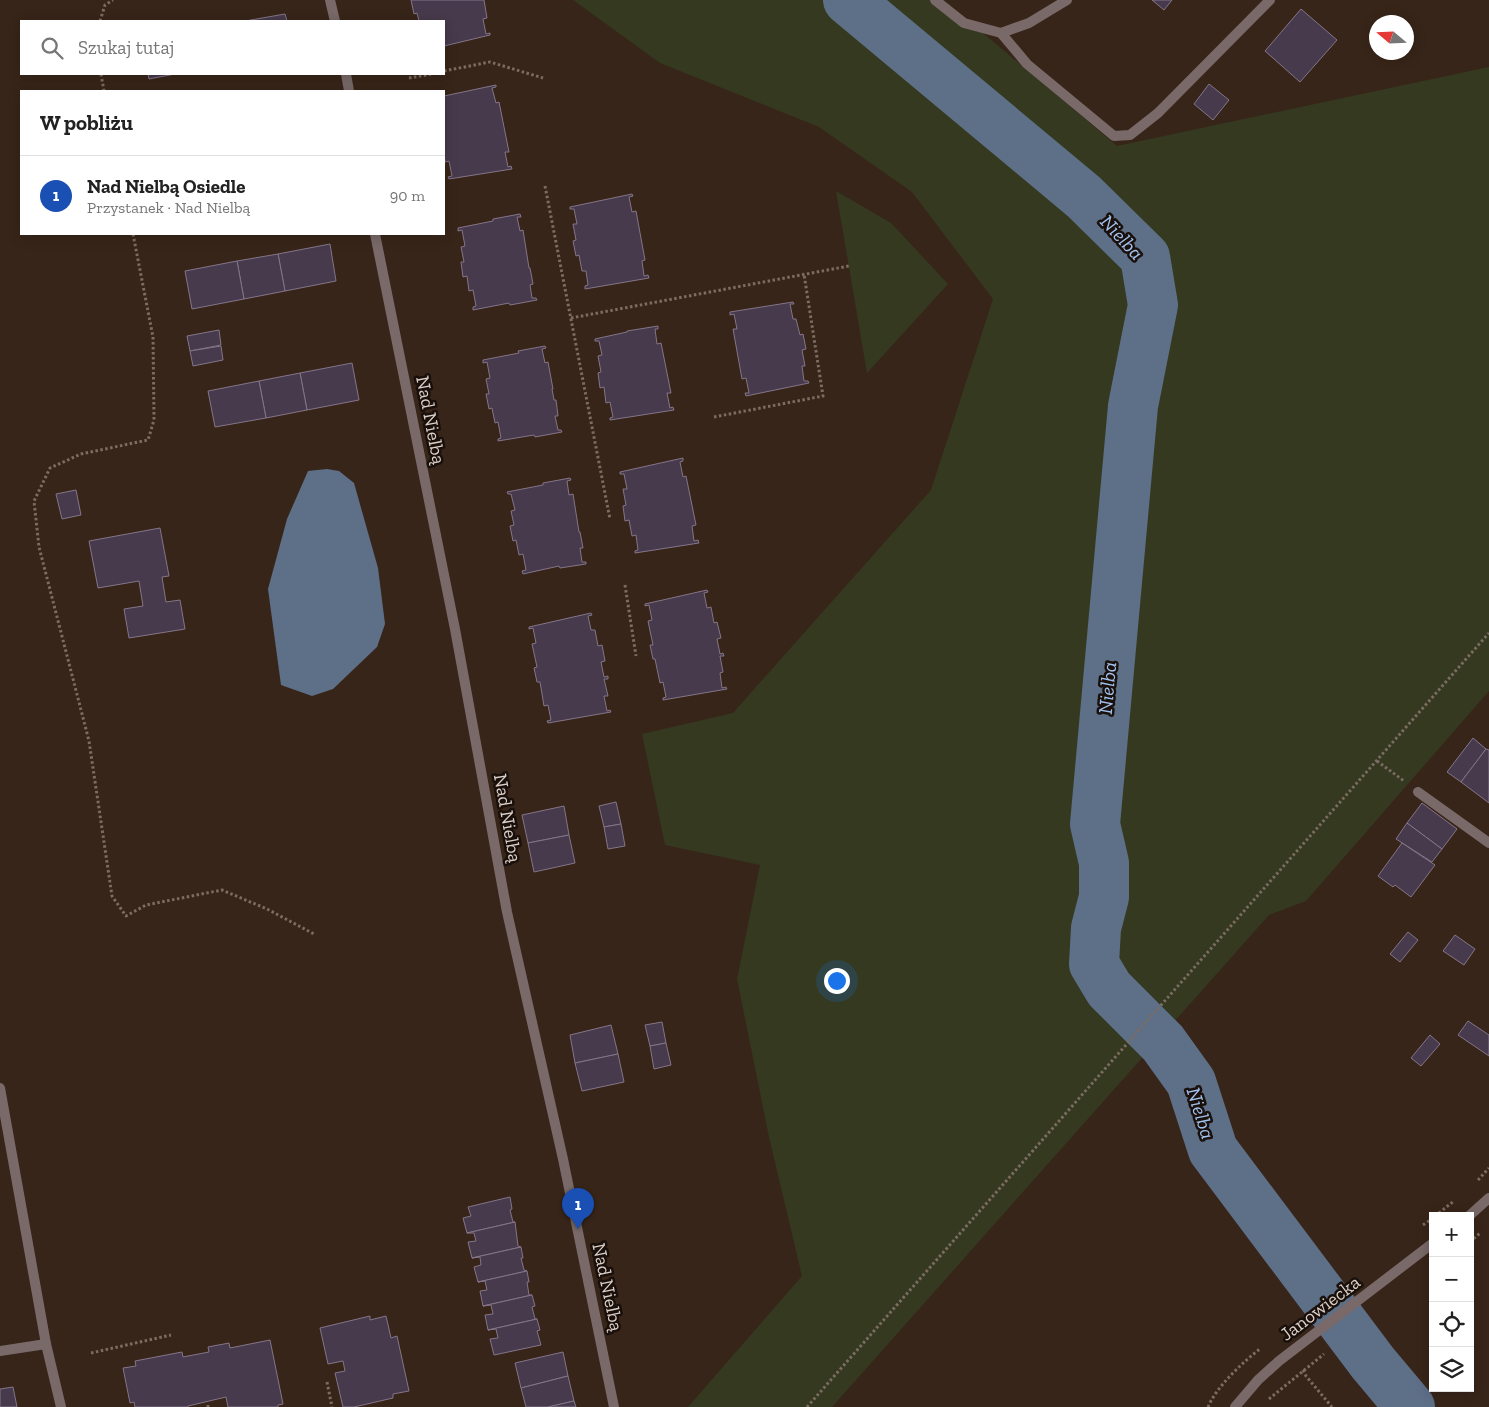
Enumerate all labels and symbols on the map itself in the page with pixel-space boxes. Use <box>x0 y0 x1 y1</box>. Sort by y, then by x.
north arrow <box>1369 15 1414 60</box>
water label: Nielba <box>1095 210 1149 264</box>
street label: Nad Nielbą <box>411 374 451 467</box>
water label: Nielba <box>1093 661 1121 715</box>
street label: Nad Nielbą <box>489 772 527 865</box>
your location <box>824 968 850 994</box>
water label: Nielba <box>1181 1084 1221 1142</box>
pin: 1 <box>562 1188 594 1229</box>
street label: Nad Nielbą <box>587 1241 629 1334</box>
street label: Janowiecka <box>1275 1270 1365 1346</box>

